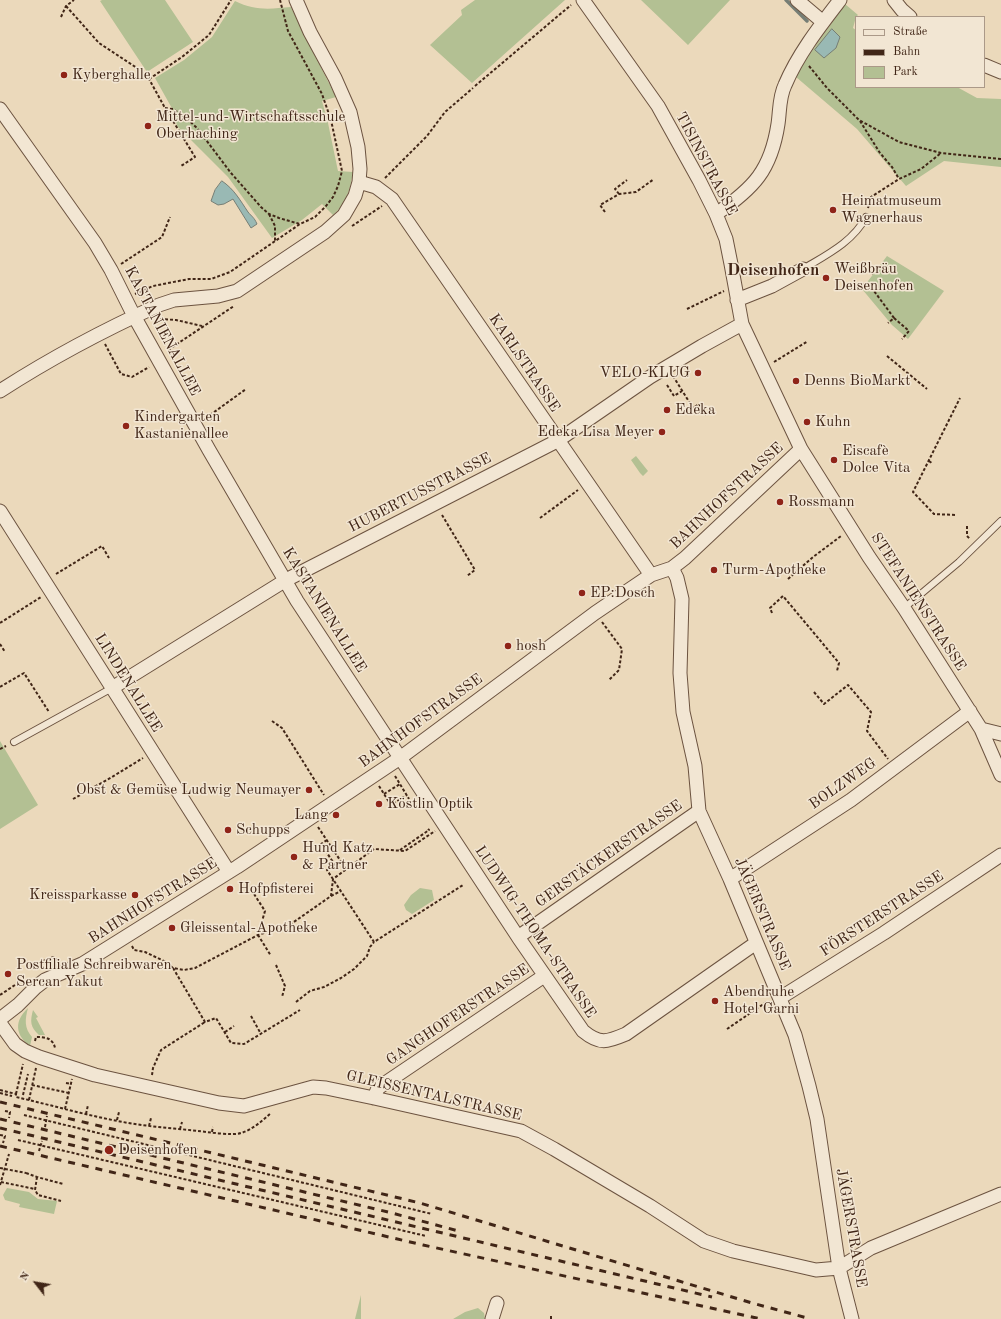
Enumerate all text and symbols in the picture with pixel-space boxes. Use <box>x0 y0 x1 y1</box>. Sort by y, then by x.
legend <box>855 16 985 88</box>
text: Straße <box>893 26 927 38</box>
text: Bahn <box>893 46 920 58</box>
place label: Kyberghalle <box>72 66 151 84</box>
text: Park <box>893 66 918 78</box>
marker: Kyberghalle <box>59 70 69 80</box>
place label: Mittel-und-Wirtschaftsschule Oberhaching <box>156 108 345 143</box>
street label: TISINSTRASSE <box>671 109 741 219</box>
marker: Mittel-und-Wirtschaftsschule Oberhaching <box>143 121 153 131</box>
place label: Heimatmuseum Wagnerhaus <box>841 192 942 227</box>
marker: Heimatmuseum Wagnerhaus <box>828 205 838 215</box>
place label: Weißbräu Deisenhofen <box>834 260 914 295</box>
district label: Deisenhofen <box>727 261 819 281</box>
street label: KASTANIENALLEE <box>120 263 204 399</box>
marker: Weißbräu Deisenhofen <box>821 273 831 283</box>
street label: KARLSTRASSE <box>484 310 564 416</box>
place label: VELO-KLUG <box>599 364 690 382</box>
marker: VELO-KLUG <box>693 368 703 378</box>
place label: Denns BioMarkt <box>804 372 911 390</box>
marker: Denns BioMarkt <box>791 376 801 386</box>
place label: Edeka <box>675 401 715 419</box>
marker: Edeka <box>662 405 672 415</box>
place label: Kindergarten Kastanienallee <box>134 408 228 443</box>
place label: Kuhn <box>815 413 851 431</box>
marker: Kuhn <box>802 417 812 427</box>
marker: Kindergarten Kastanienallee <box>121 421 131 431</box>
place label: Edeka Lisa Meyer <box>538 423 654 441</box>
marker: Edeka Lisa Meyer <box>657 427 667 437</box>
street label: BAHNHOFSTRASSE <box>667 439 787 553</box>
place label: Eiscafè Dolce Vita <box>842 442 910 477</box>
street label: HUBERTUSSTRASSE <box>346 449 494 537</box>
marker: Eiscafè Dolce Vita <box>829 455 839 465</box>
place label: Rossmann <box>788 493 855 511</box>
marker: Rossmann <box>775 497 785 507</box>
street label: STEFANIENSTRASSE <box>867 530 969 674</box>
street label: KASTANIENALLEE <box>278 544 370 676</box>
place label: Turm-Apotheke <box>722 561 826 579</box>
marker: Turm-Apotheke <box>709 565 719 575</box>
place label: EP:Dosch <box>590 584 655 602</box>
marker: EP:Dosch <box>577 588 587 598</box>
street label: LINDENALLEE <box>90 630 166 736</box>
place label: hosh <box>516 637 546 655</box>
marker: hosh <box>503 641 513 651</box>
street label: BAHNHOFSTRASSE <box>356 670 486 772</box>
street label: BOLZWEG <box>806 754 880 814</box>
place label: Obst & Gemüse Ludwig Neumayer <box>76 781 301 799</box>
marker: Obst & Gemüse Ludwig Neumayer <box>304 785 314 795</box>
place label: Köstlin Optik <box>387 795 473 813</box>
street label: GERSTÄCKERSTRASSE <box>532 796 686 912</box>
marker: Köstlin Optik <box>374 799 384 809</box>
place label: Lang <box>294 806 328 824</box>
marker: Lang <box>331 810 341 820</box>
place label: Schupps <box>236 821 290 839</box>
marker: Schupps <box>223 825 233 835</box>
place label: Hund Katz & Partner <box>302 839 373 874</box>
street label: LUDWIG-THOMA-STRASSE <box>471 842 599 1022</box>
marker: Hund Katz & Partner <box>289 852 299 862</box>
street label: BAHNHOFSTRASSE <box>85 854 221 948</box>
street label: JÄGERSTRASSE <box>730 855 794 973</box>
street label: FÖRSTERSTRASSE <box>817 867 947 961</box>
place label: Hofpfisterei <box>238 880 314 898</box>
marker: Hofpfisterei <box>225 884 235 894</box>
place label: Kreissparkasse <box>29 886 127 904</box>
marker: Kreissparkasse <box>130 890 140 900</box>
place label: Gleissental-Apotheke <box>180 919 318 937</box>
marker: Gleissental-Apotheke <box>167 923 177 933</box>
place label: Postfiliale Schreibwaren Sercan Yakut <box>16 956 171 991</box>
street label: GANGHOFERSTRASSE <box>383 960 533 1070</box>
marker: Postfiliale Schreibwaren Sercan Yakut <box>3 969 13 979</box>
place label: Abendruhe Hotel Garni <box>723 983 799 1018</box>
marker: Abendruhe Hotel Garni <box>710 996 720 1006</box>
street label: GLEISSENTALSTRASSE <box>344 1067 524 1125</box>
place label: Deisenhofen <box>118 1141 198 1159</box>
marker: Deisenhofen <box>103 1144 115 1156</box>
street label: JÄGERSTRASSE <box>832 1167 870 1289</box>
north arrow <box>16 1263 56 1303</box>
text: N <box>18 1270 32 1283</box>

